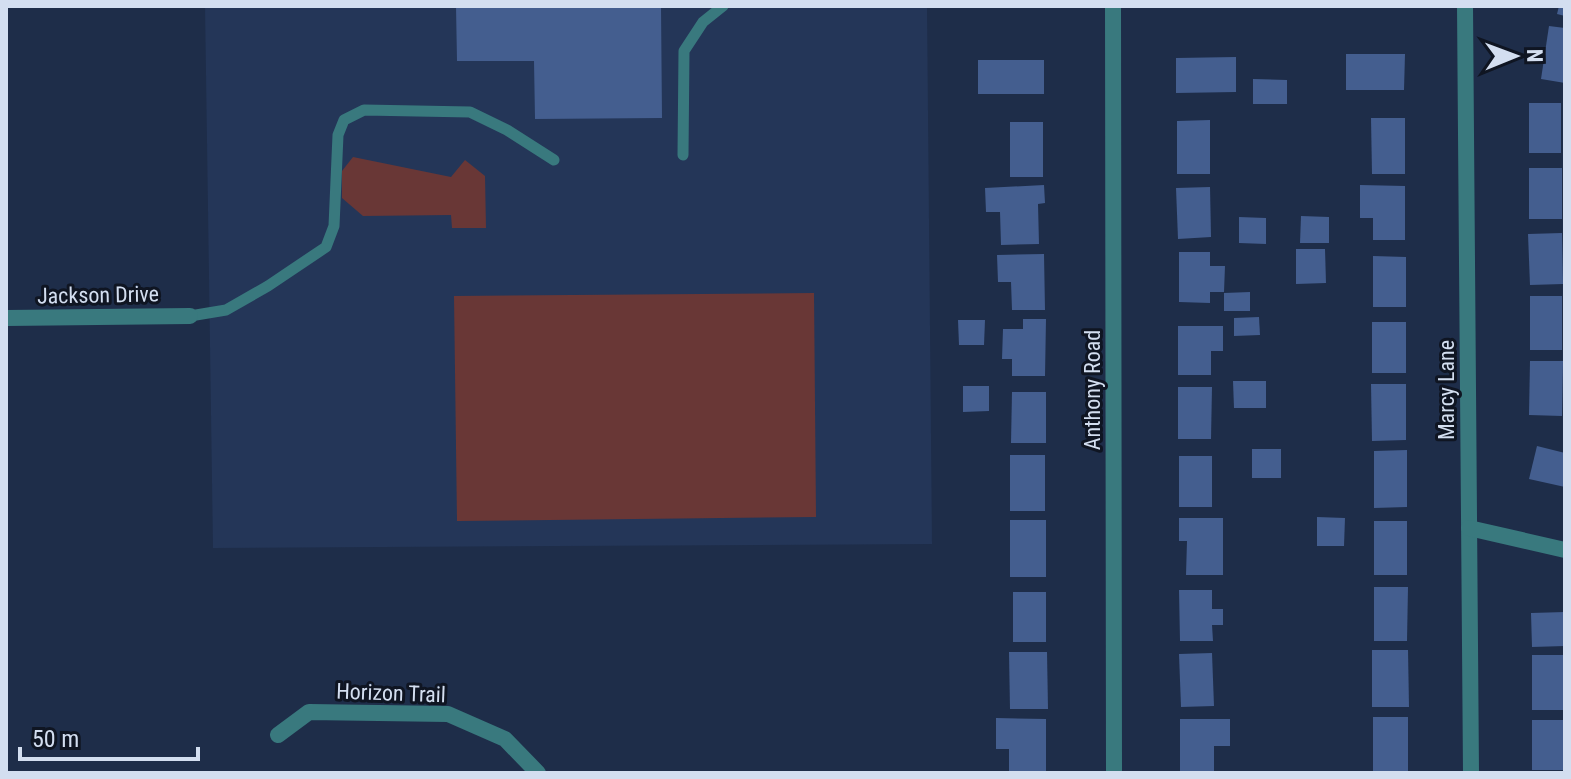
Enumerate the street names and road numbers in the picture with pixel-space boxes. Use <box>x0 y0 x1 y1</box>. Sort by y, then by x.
street label: Jackson Drive <box>37 281 159 309</box>
street label: Anthony Road <box>1080 330 1105 450</box>
street label: Marcy Lane <box>1434 340 1459 440</box>
street label: Horizon Trail <box>336 679 446 707</box>

